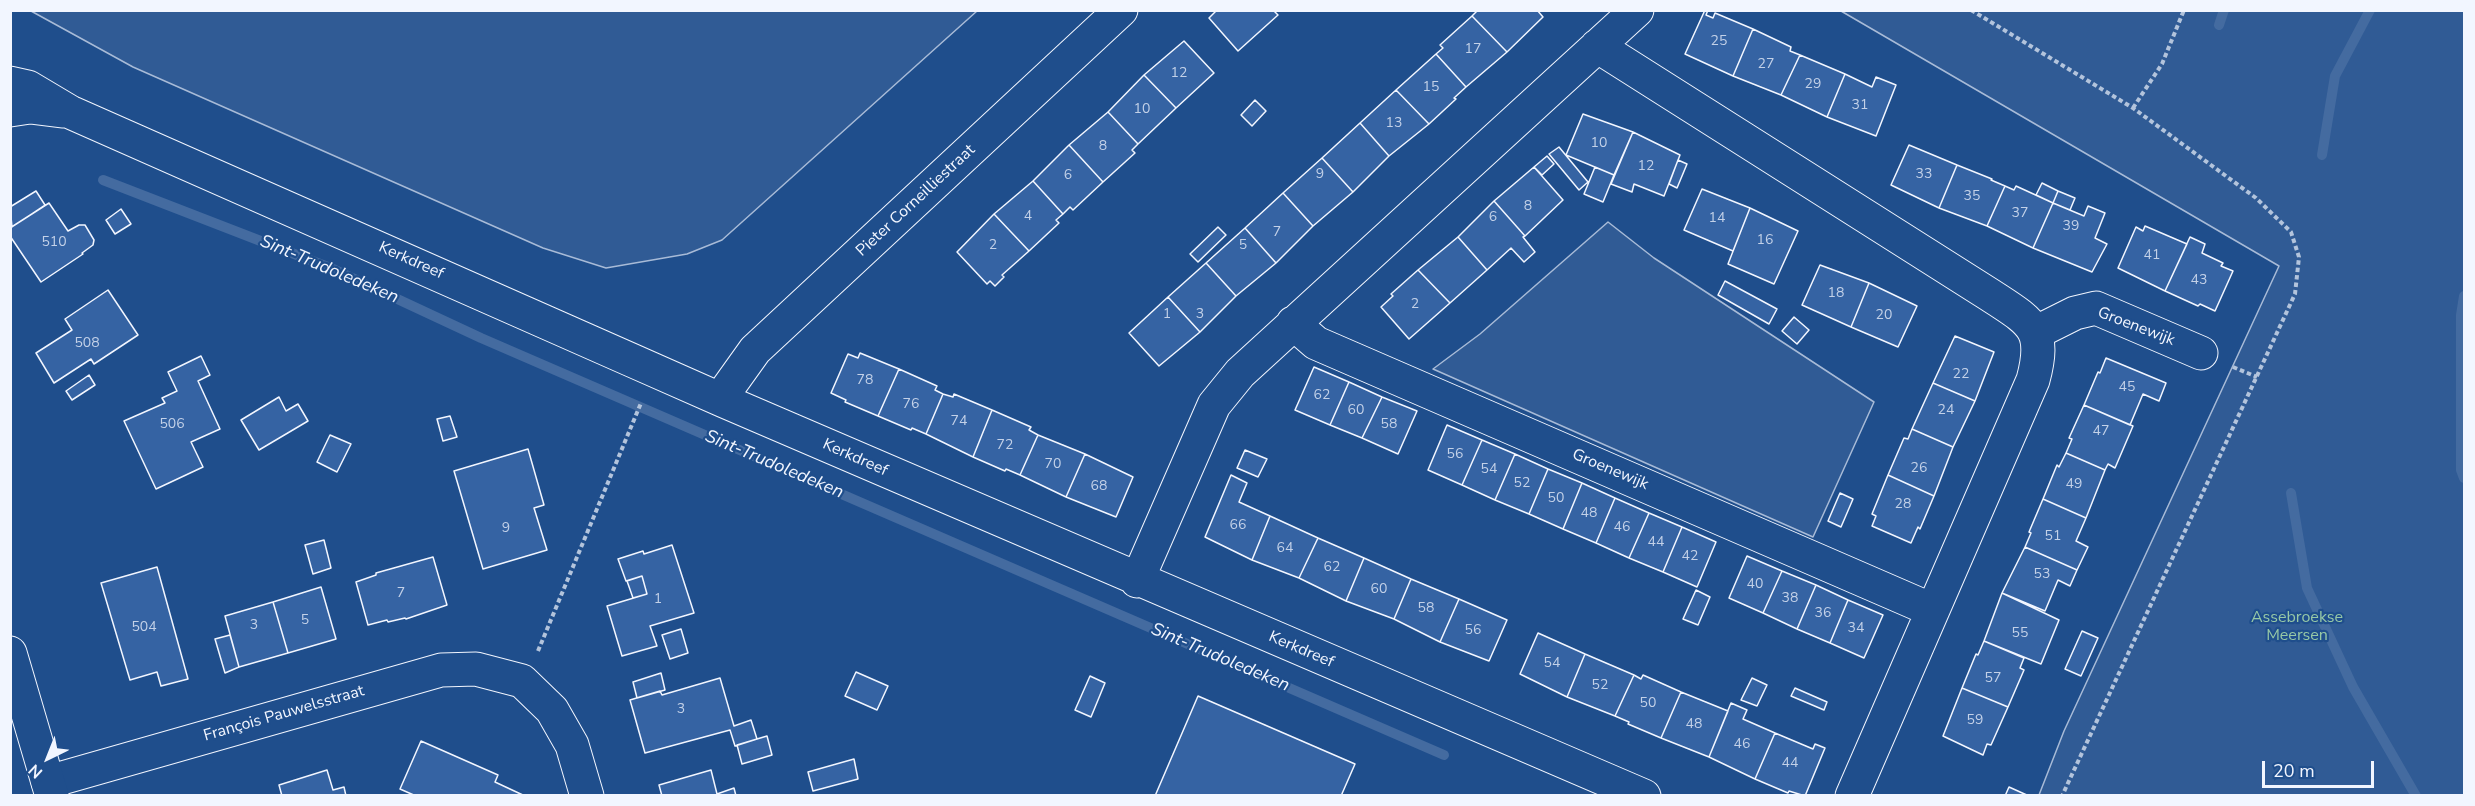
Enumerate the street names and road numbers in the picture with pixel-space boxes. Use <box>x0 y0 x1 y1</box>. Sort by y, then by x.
street label: Pieter Corneilliestraat <box>853 141 979 261</box>
street label: Kerkdreef <box>376 238 446 284</box>
street label: Groenewijk <box>2095 304 2177 350</box>
street label: Kerkdreef <box>820 435 890 481</box>
street label: Groenewijk <box>1569 445 1651 495</box>
street label: Kerkdreef <box>1265 628 1337 672</box>
street label: François Pauwelsstraat <box>201 682 367 746</box>

